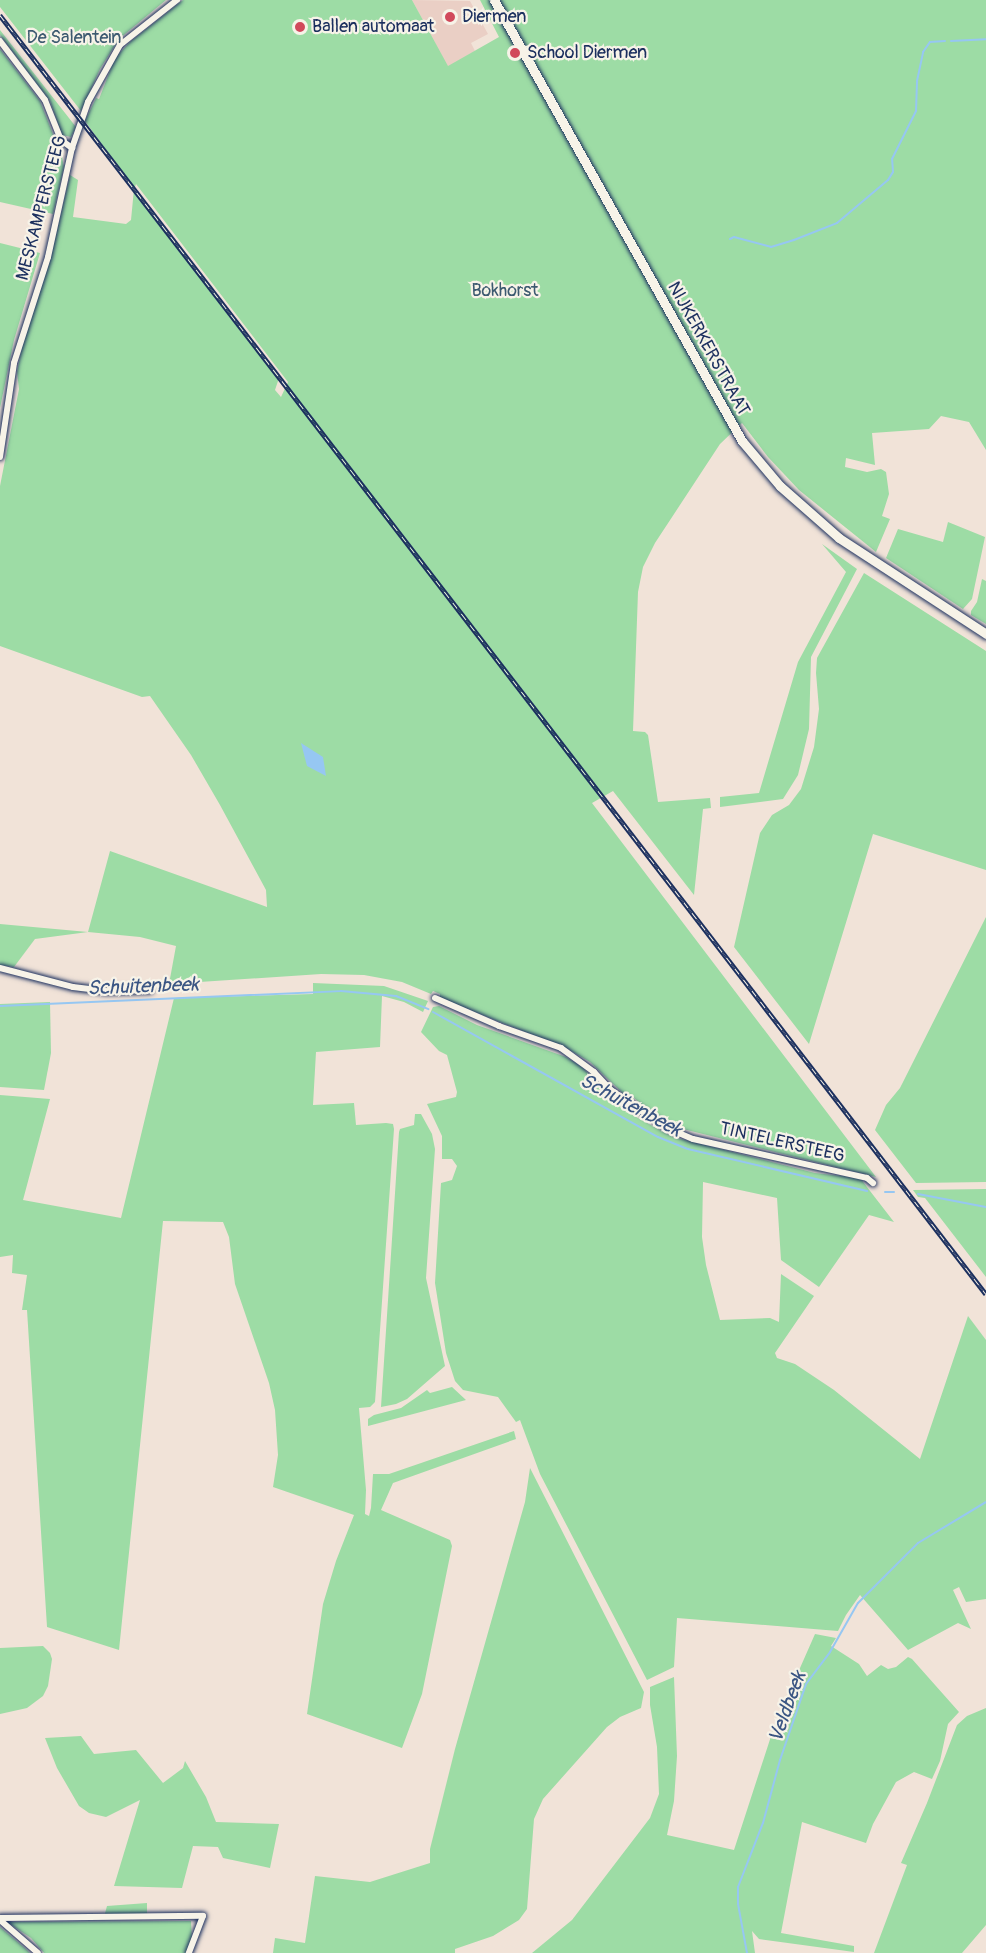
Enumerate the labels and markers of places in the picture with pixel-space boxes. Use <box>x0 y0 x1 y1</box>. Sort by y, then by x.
place label: Diermen <box>462 6 526 28</box>
marker: Diermen <box>443 10 457 24</box>
place label: Ballen automaat <box>312 16 435 38</box>
marker: Ballen automaat <box>293 20 307 34</box>
place label: School Diermen <box>527 42 647 64</box>
marker: School Diermen <box>508 46 522 60</box>

